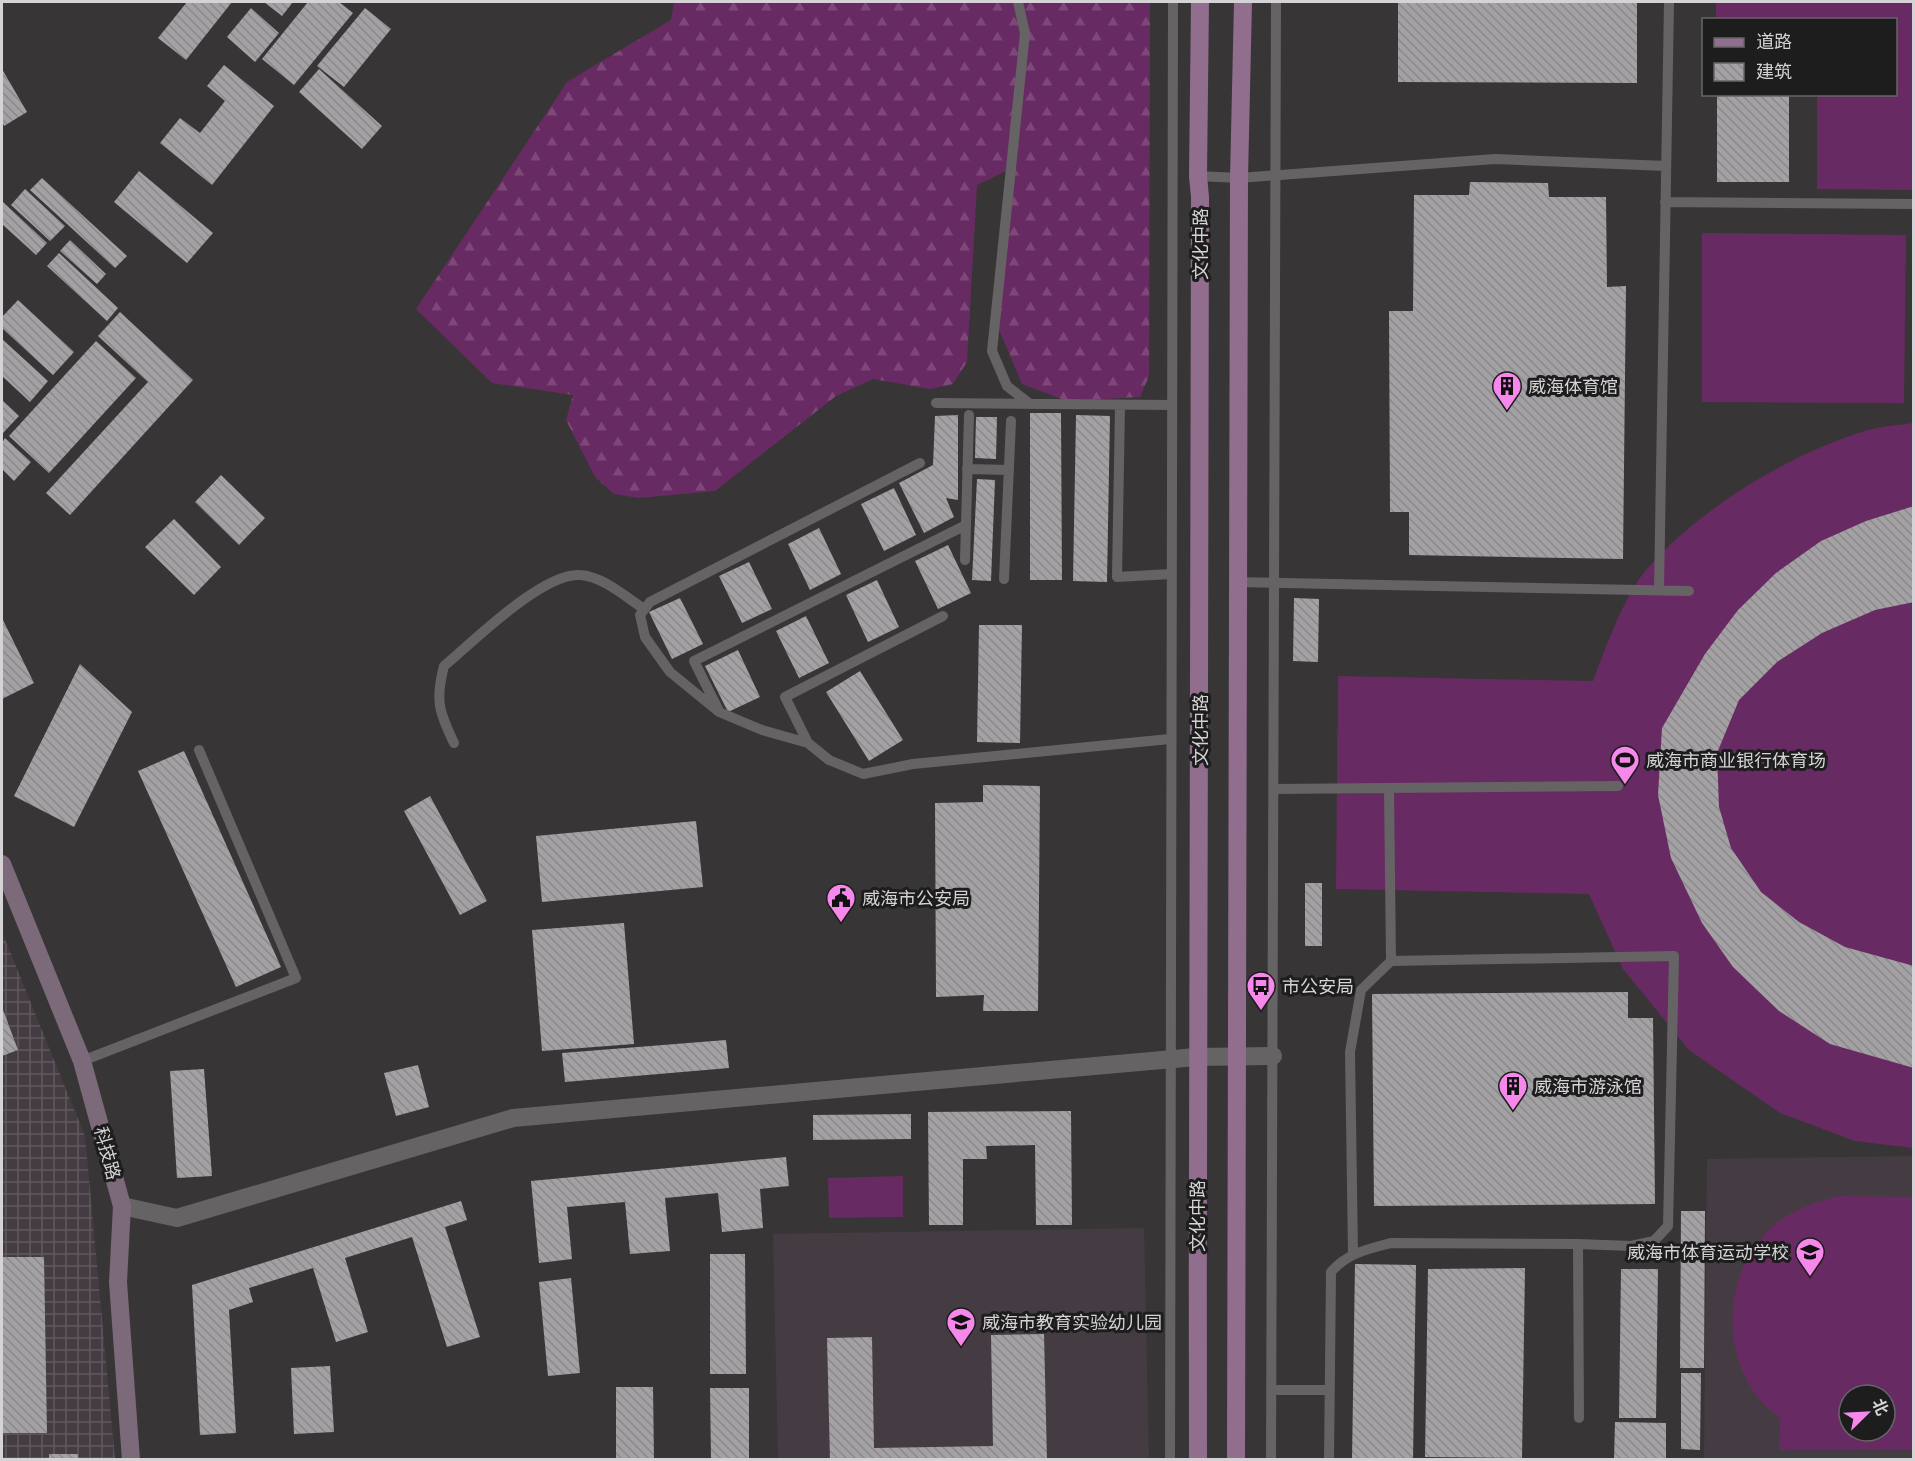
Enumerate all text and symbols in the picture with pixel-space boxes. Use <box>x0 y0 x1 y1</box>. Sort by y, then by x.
legend <box>1702 18 1897 96</box>
text: 道路 <box>1756 29 1792 53</box>
text: 建筑 <box>1756 59 1792 83</box>
street label: 文化中路 <box>1188 208 1212 280</box>
building icon: 威海体育馆 <box>1491 370 1523 412</box>
place label: 威海体育馆 <box>1528 374 1618 398</box>
street label: 文化中路 <box>1188 694 1212 766</box>
sports icon: 威海市商业银行体育场 <box>1609 744 1641 786</box>
place label: 威海市商业银行体育场 <box>1646 748 1826 772</box>
public building icon: 威海市公安局 <box>825 882 857 924</box>
place label: 威海市公安局 <box>862 886 970 910</box>
bus stop icon: 市公安局 <box>1245 970 1277 1012</box>
place label: 市公安局 <box>1282 974 1354 998</box>
building icon: 威海市游泳馆 <box>1497 1070 1529 1112</box>
place label: 威海市游泳馆 <box>1534 1074 1642 1098</box>
street label: 科技路 <box>89 1124 127 1182</box>
street label: 文化中路 <box>1185 1180 1209 1252</box>
school or university icon: 威海市体育运动学校 <box>1794 1236 1826 1278</box>
place label: 威海市体育运动学校 <box>1627 1240 1789 1264</box>
school or university icon: 威海市教育实验幼儿园 <box>945 1306 977 1348</box>
place label: 威海市教育实验幼儿园 <box>982 1310 1162 1334</box>
north arrow <box>1837 1383 1897 1443</box>
text: 北 <box>1868 1395 1894 1418</box>

